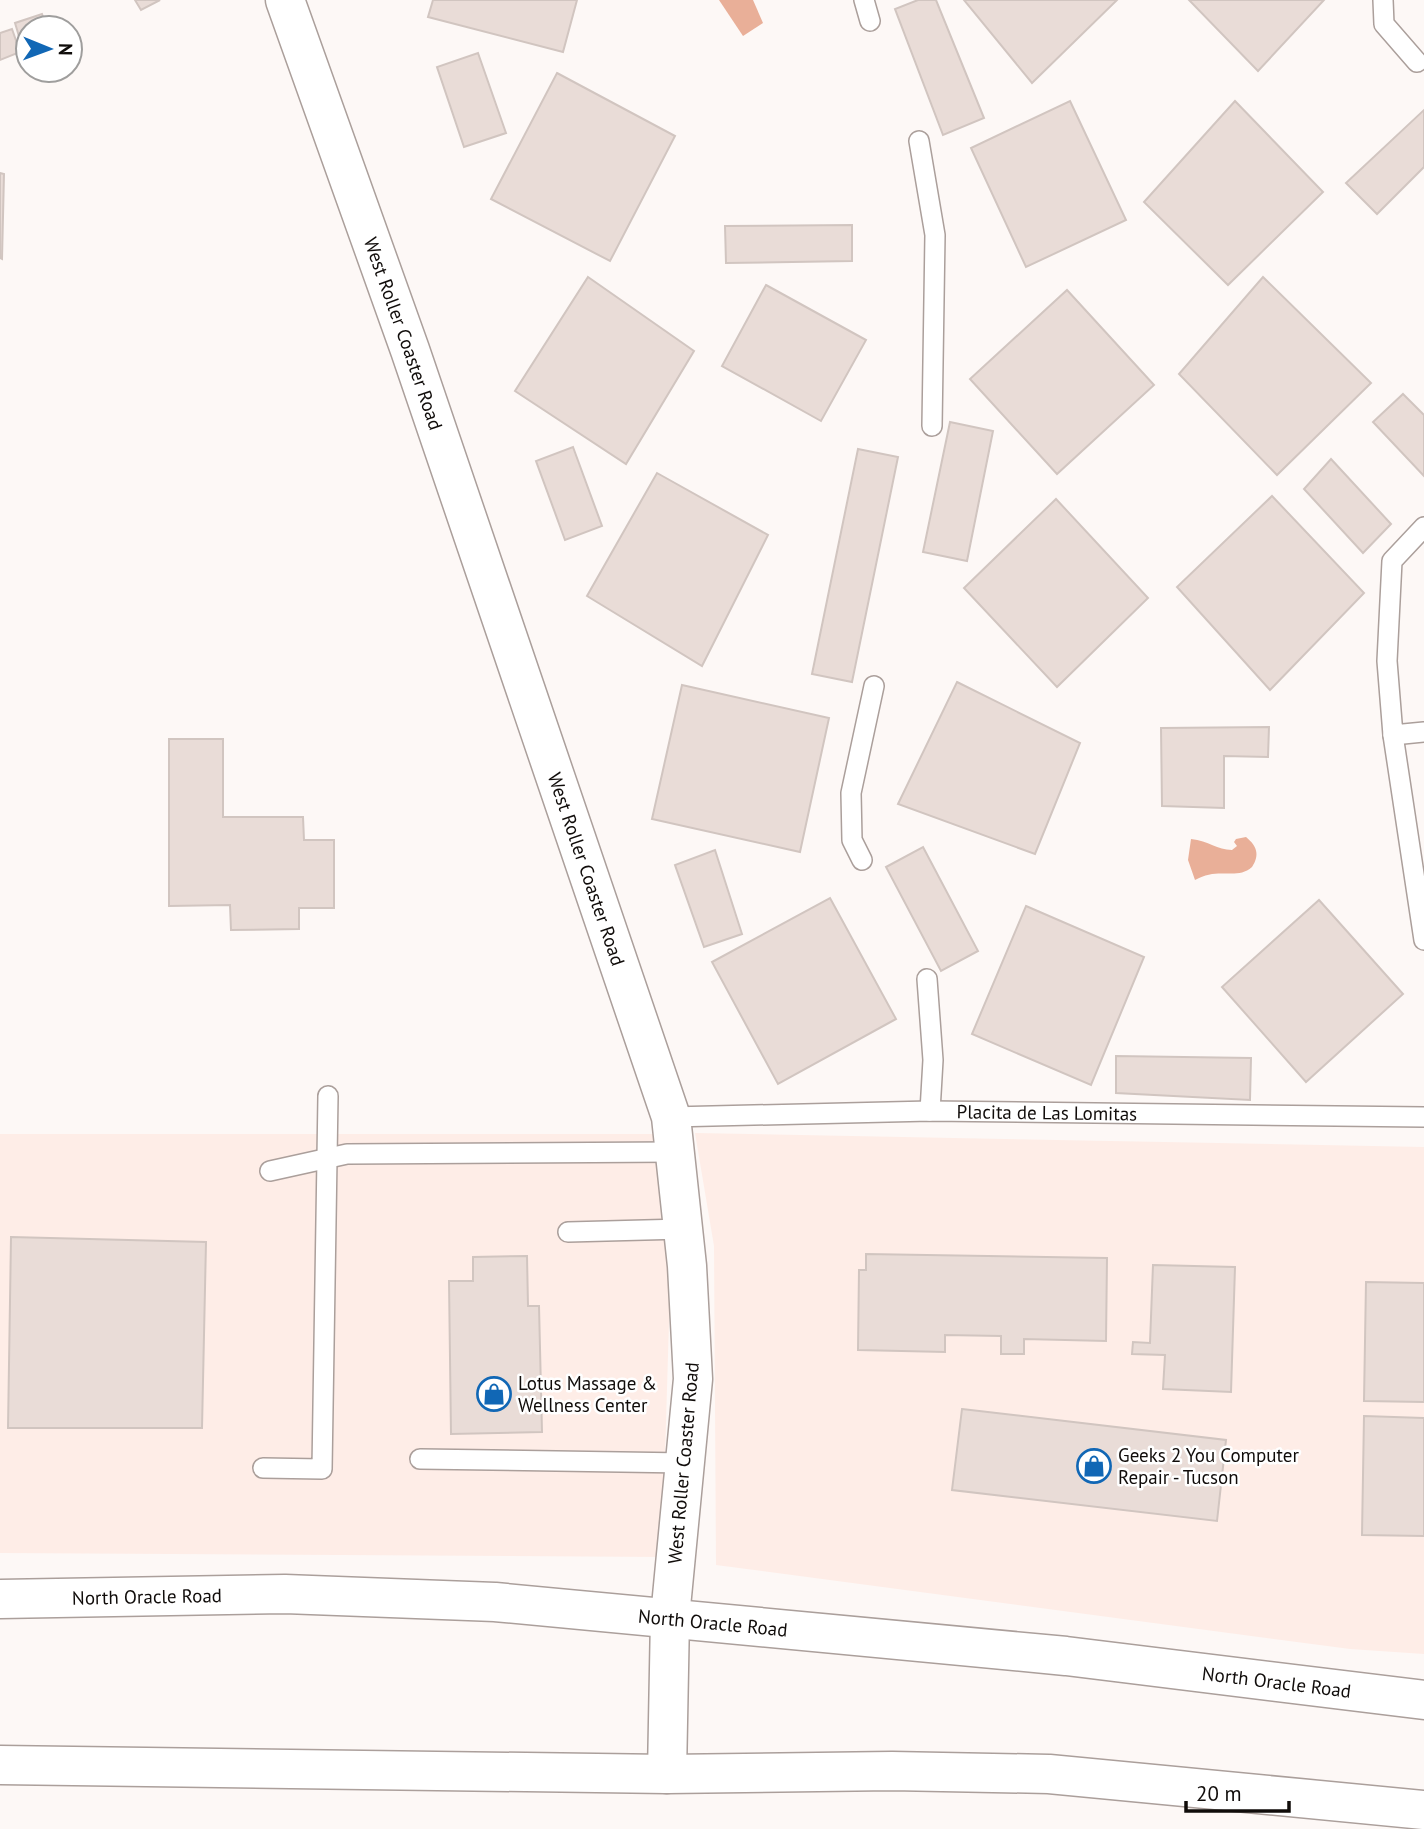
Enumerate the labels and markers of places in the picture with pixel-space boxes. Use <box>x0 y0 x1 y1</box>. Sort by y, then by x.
place label: Lotus Massage & Wellness Center <box>518 1371 657 1417</box>
shop icon: Lotus Massage & Wellness Center <box>475 1375 513 1413</box>
place label: Geeks 2 You Computer Repair - Tucson <box>1118 1443 1299 1489</box>
shop icon: Geeks 2 You Computer Repair - Tucson <box>1075 1447 1113 1485</box>

